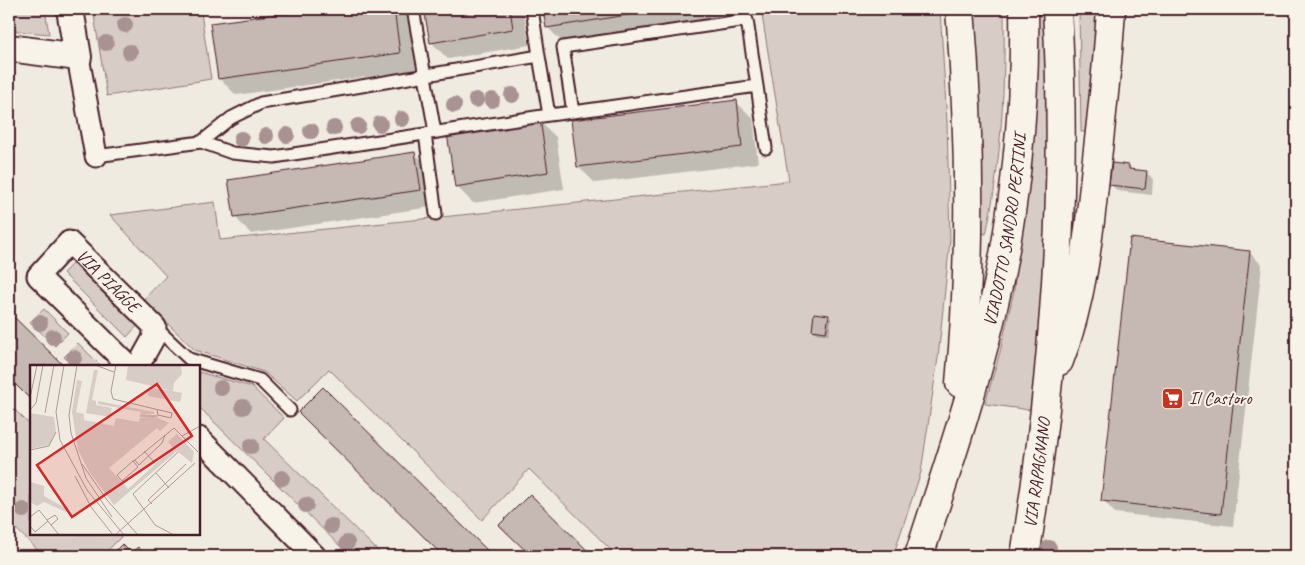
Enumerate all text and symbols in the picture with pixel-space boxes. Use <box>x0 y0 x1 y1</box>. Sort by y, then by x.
street label: VIADOTTO SANDRO PERTINI <box>978 129 1031 328</box>
street label: VIA PIAGGE <box>72 244 146 318</box>
inset map <box>30 365 200 535</box>
supermarket icon: Il Castoro <box>1161 386 1185 410</box>
place label: Il Castoro <box>1189 387 1253 409</box>
street label: VIA RAPAGNANO <box>1019 415 1055 529</box>

